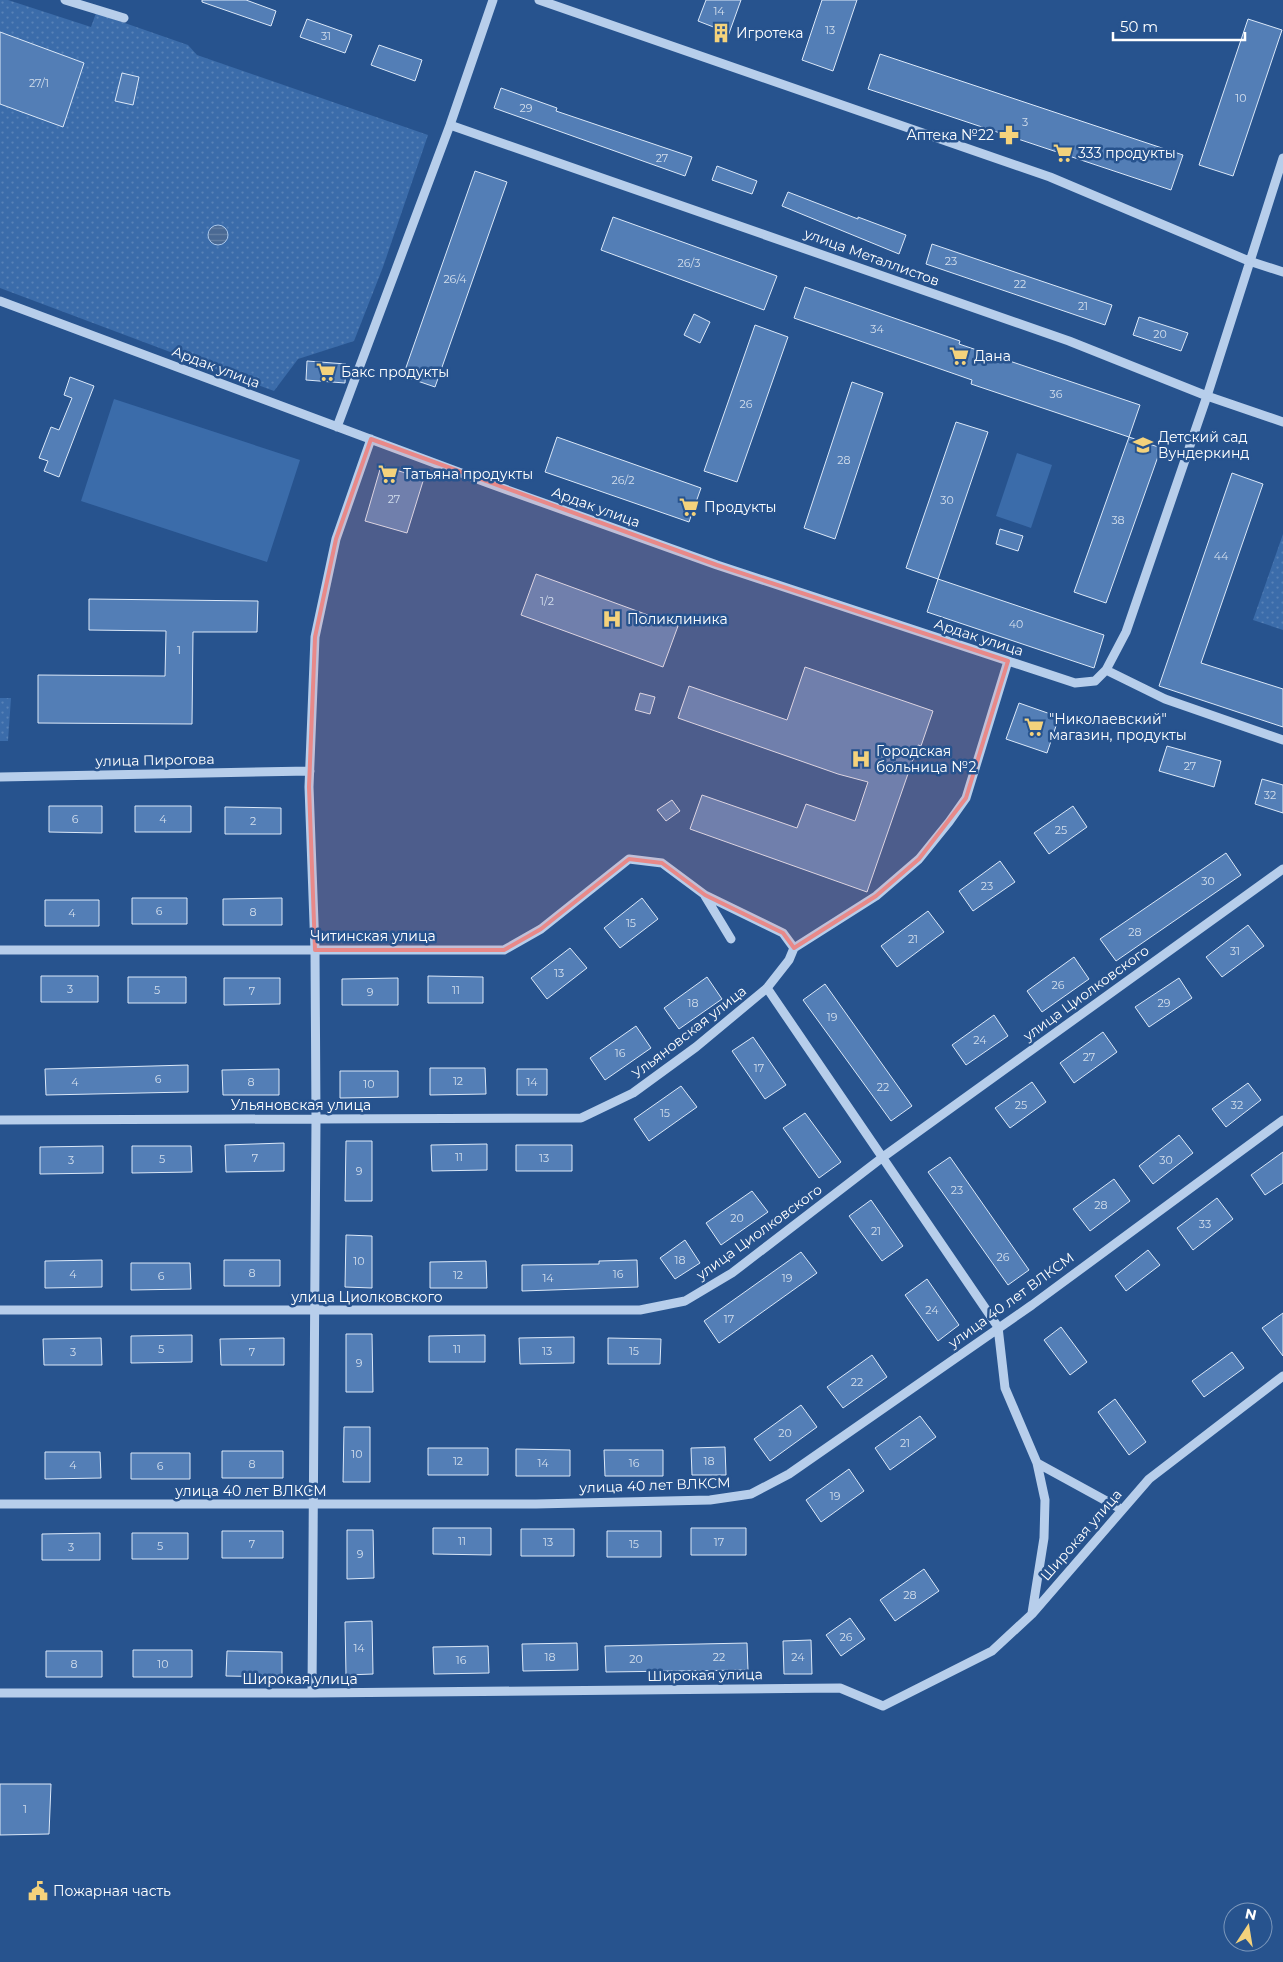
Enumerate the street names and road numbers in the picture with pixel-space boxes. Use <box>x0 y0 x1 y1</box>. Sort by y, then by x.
street label: улица Металлистов <box>801 224 942 290</box>
street label: Ардак улица <box>169 342 263 392</box>
street label: Ардак улица <box>549 483 643 531</box>
street label: Ардак улица <box>932 614 1026 660</box>
street label: улица Пирогова <box>94 750 215 770</box>
street label: Читинская улица <box>310 927 436 945</box>
street label: улица Циолковского <box>1019 941 1153 1045</box>
street label: Ульяновская улица <box>628 982 750 1082</box>
street label: Ульяновская улица <box>231 1096 371 1114</box>
street label: улица Циолковского <box>692 1180 826 1284</box>
street label: улица 40 лет ВЛКСМ <box>944 1248 1078 1352</box>
street label: улица Циолковского <box>290 1288 443 1306</box>
street label: улица 40 лет ВЛКСМ <box>578 1473 731 1497</box>
street label: улица 40 лет ВЛКСМ <box>174 1482 327 1500</box>
street label: Широкая улица <box>1036 1486 1126 1584</box>
street label: Широкая улица <box>647 1665 763 1685</box>
street label: Широкая улица <box>242 1670 358 1688</box>

